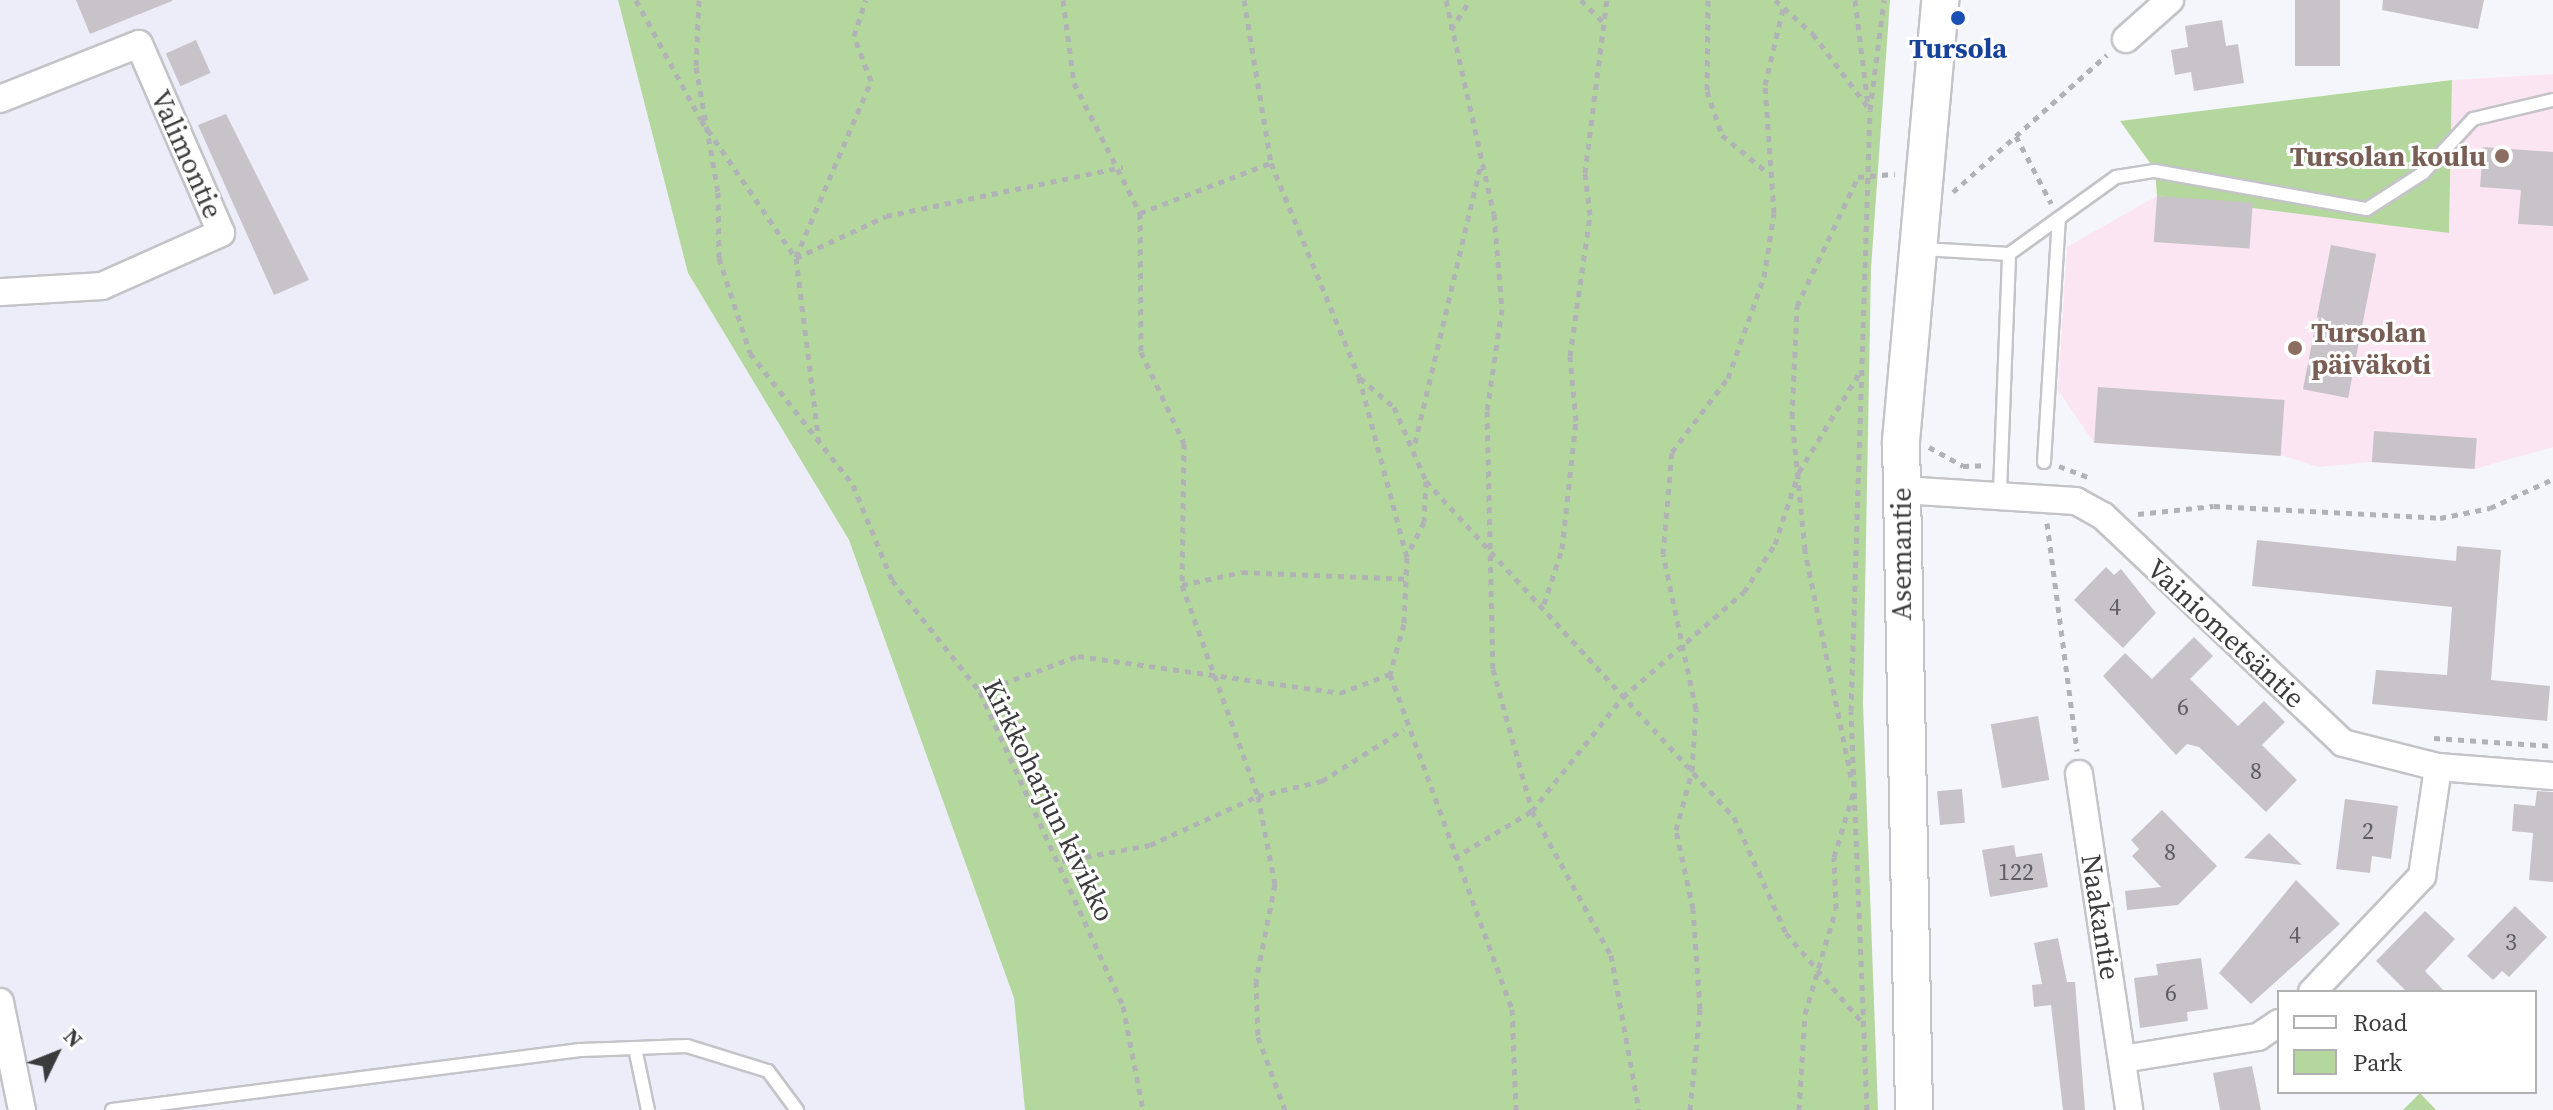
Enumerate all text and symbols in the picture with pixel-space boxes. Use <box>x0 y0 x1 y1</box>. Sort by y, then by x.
marker: Tursola <box>1949 9 1967 27</box>
place label: Tursola <box>1909 31 2007 65</box>
street label: Valimontie <box>144 85 230 223</box>
place label: Tursolan koulu <box>2290 139 2486 173</box>
marker: Tursolan koulu <box>2493 147 2511 165</box>
place label: Tursolan päiväkoti <box>2311 315 2431 381</box>
marker: Tursolan päiväkoti <box>2286 339 2304 357</box>
street label: Asemantie <box>1884 488 1918 620</box>
street label: Vainiometsäntie <box>2140 551 2312 715</box>
house number: 4 <box>2109 593 2121 621</box>
street label: Kirkkoharjun kivikko <box>976 673 1122 927</box>
house number: 6 <box>2177 693 2189 721</box>
house number: 8 <box>2250 757 2262 785</box>
house number: 2 <box>2362 817 2374 845</box>
house number: 8 <box>2164 838 2176 866</box>
street label: Naakantie <box>2074 852 2128 982</box>
house number: 122 <box>1998 858 2034 886</box>
house number: 4 <box>2289 921 2301 949</box>
house number: 3 <box>2505 928 2517 956</box>
house number: 6 <box>2165 979 2177 1007</box>
legend <box>2277 990 2537 1094</box>
text: Road <box>2353 1006 2407 1039</box>
north arrow <box>16 1014 96 1094</box>
text: N <box>57 1022 90 1054</box>
text: Park <box>2353 1046 2402 1079</box>

